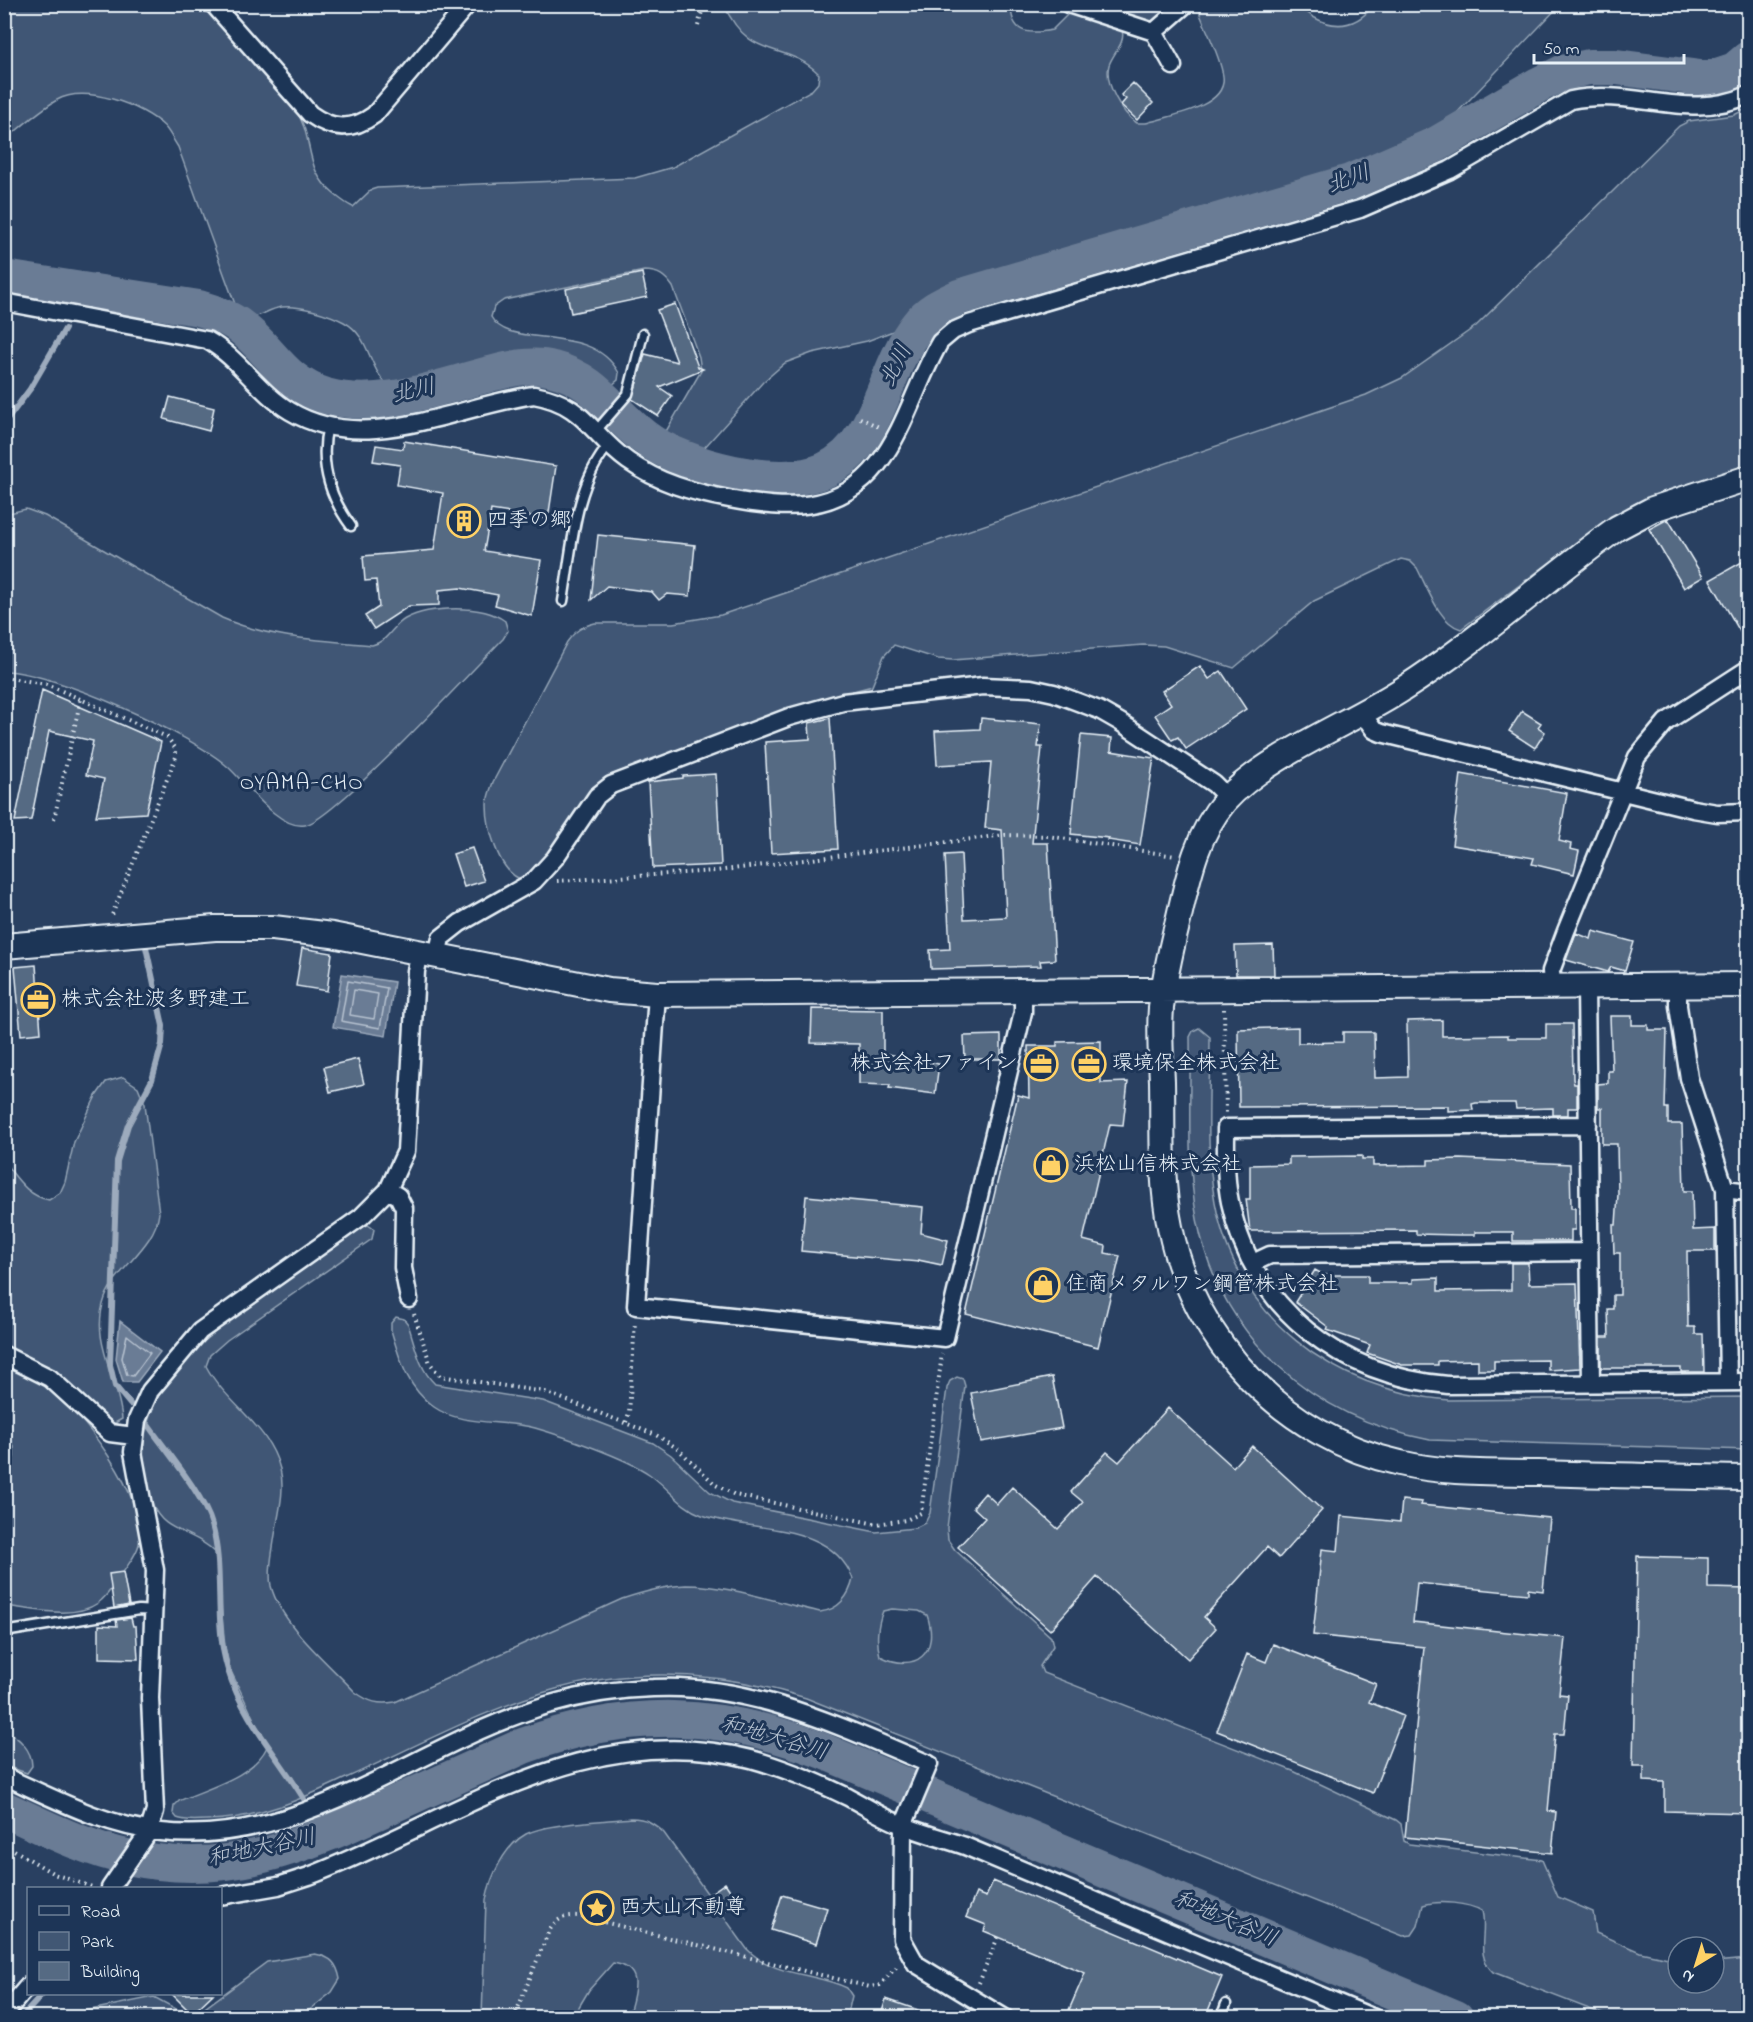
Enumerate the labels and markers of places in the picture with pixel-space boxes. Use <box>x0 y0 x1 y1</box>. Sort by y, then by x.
building icon: 四季の郷 <box>446 503 482 539</box>
place label: 四季の郷 <box>487 506 571 536</box>
office icon: 株式会社波多野建工 <box>20 982 56 1018</box>
place label: 株式会社波多野建工 <box>61 985 250 1015</box>
office icon: 株式会社ファイン <box>1023 1046 1059 1082</box>
office icon: 環境保全株式会社 <box>1071 1046 1107 1082</box>
place label: 株式会社ファイン <box>850 1049 1018 1079</box>
place label: 環境保全株式会社 <box>1112 1049 1280 1079</box>
shop icon: 浜松山信株式会社 <box>1033 1147 1069 1183</box>
place label: 浜松山信株式会社 <box>1074 1150 1242 1180</box>
shop icon: 住商メタルワン鋼管株式会社 <box>1025 1267 1061 1303</box>
place label: 住商メタルワン鋼管株式会社 <box>1066 1270 1339 1300</box>
place icon: 西大山不動尊 <box>579 1890 615 1926</box>
place label: 西大山不動尊 <box>620 1893 746 1923</box>

